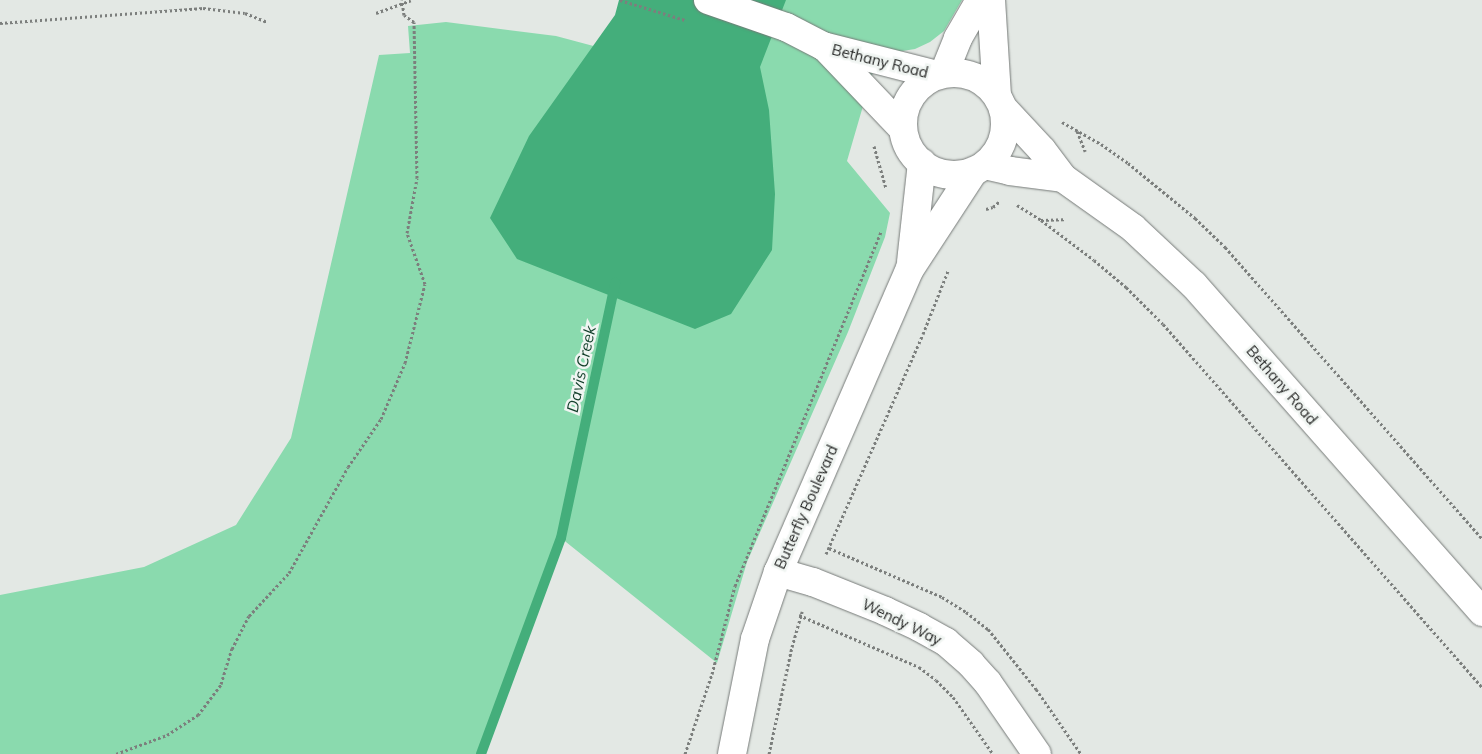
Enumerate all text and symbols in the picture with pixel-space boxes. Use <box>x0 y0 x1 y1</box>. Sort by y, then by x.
street label: Bethany Road <box>830 40 930 82</box>
water label: Davis Creek <box>562 324 600 414</box>
street label: Bethany Road <box>1243 342 1321 428</box>
street label: Butterfly Boulevard <box>771 442 841 572</box>
street label: Wendy Way <box>859 595 945 649</box>

